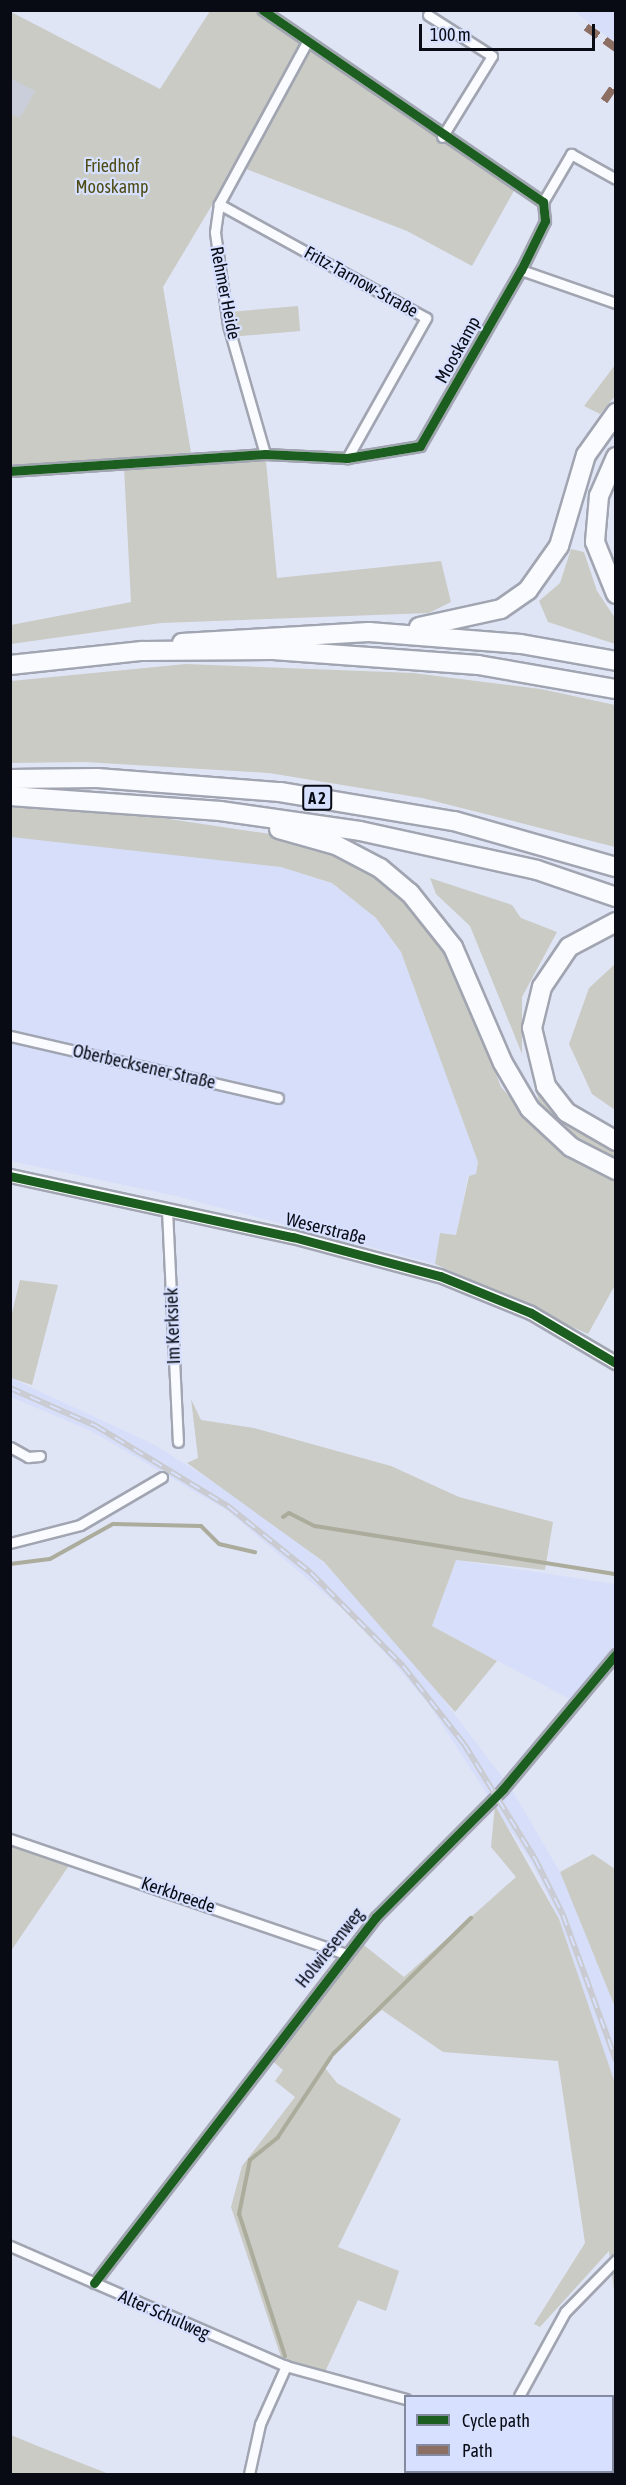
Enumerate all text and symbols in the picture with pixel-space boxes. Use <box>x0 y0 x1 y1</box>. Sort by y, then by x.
scale bar <box>422 12 598 50</box>
text: 100 m <box>430 24 471 45</box>
park label: Friedhof Mooskamp <box>75 156 149 198</box>
street label: Fritz-Tarnow-Straße <box>300 242 422 322</box>
street label: Rehmer Heide <box>205 245 245 341</box>
street label: Mooskamp <box>431 313 485 387</box>
road number: A 2 <box>302 785 332 811</box>
street label: Oberbecksener Straße <box>71 1040 217 1094</box>
street label: Weserstraße <box>284 1209 368 1249</box>
street label: Im Kerksiek <box>161 1287 185 1365</box>
street label: Kerkbreede <box>138 1872 218 1918</box>
street label: Holwiesenweg <box>291 1904 369 1992</box>
street label: Alter Schulweg <box>115 2285 213 2345</box>
legend <box>404 2395 614 2473</box>
text: Cycle path <box>462 2410 530 2431</box>
text: Path <box>462 2440 493 2461</box>

